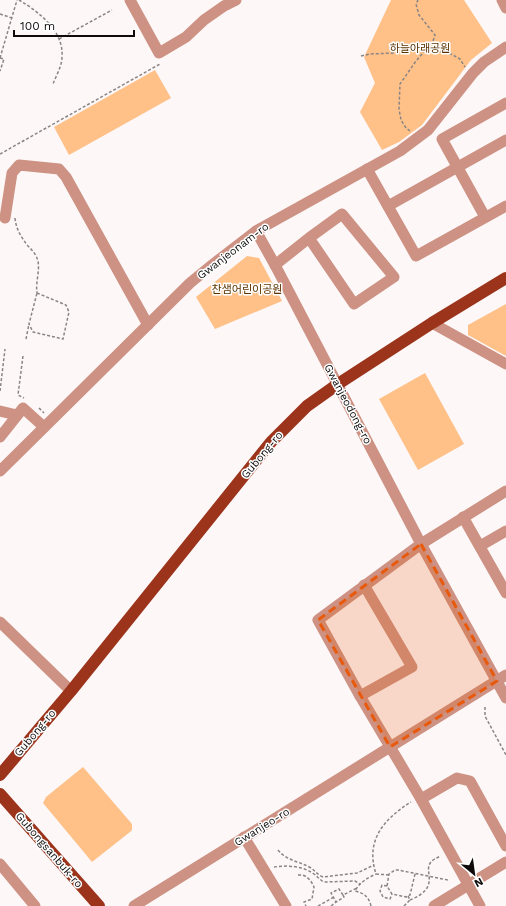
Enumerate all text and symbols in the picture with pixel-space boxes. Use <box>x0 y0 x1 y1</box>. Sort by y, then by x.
scale bar <box>14 12 134 38</box>
text: 100 m <box>20 19 55 33</box>
park label: 하늘아래공원 <box>390 42 450 55</box>
street label: Gwanjeonam-ro <box>195 220 271 282</box>
park label: 찬샘어린이공원 <box>212 283 282 296</box>
street label: Gwanjeodong-ro <box>321 362 375 446</box>
street label: Gubong-ro <box>239 429 285 481</box>
street label: Gubong-ro <box>12 707 58 759</box>
street label: Gwanjeo-ro <box>232 805 292 849</box>
street label: Gubongsanbuk-ro <box>13 810 85 890</box>
north arrow <box>454 854 494 894</box>
text: N <box>472 875 485 890</box>

